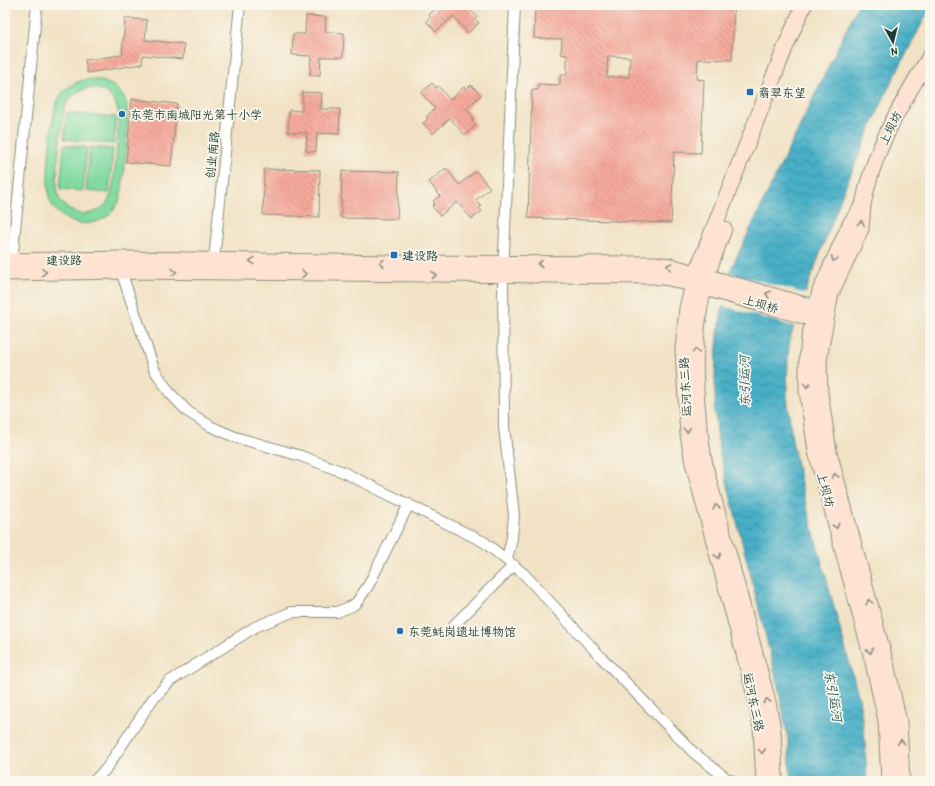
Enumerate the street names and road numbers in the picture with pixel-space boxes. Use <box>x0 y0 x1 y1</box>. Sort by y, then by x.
street label: 上坝坊 <box>874 108 906 148</box>
street label: 创业南路 <box>201 130 223 180</box>
street label: 建设路 <box>46 251 82 269</box>
street label: 上坝桥 <box>741 291 782 317</box>
street label: 运河东三路 <box>675 357 695 417</box>
street label: 上坝坊 <box>813 470 839 510</box>
street label: 运河东三路 <box>739 671 769 733</box>

